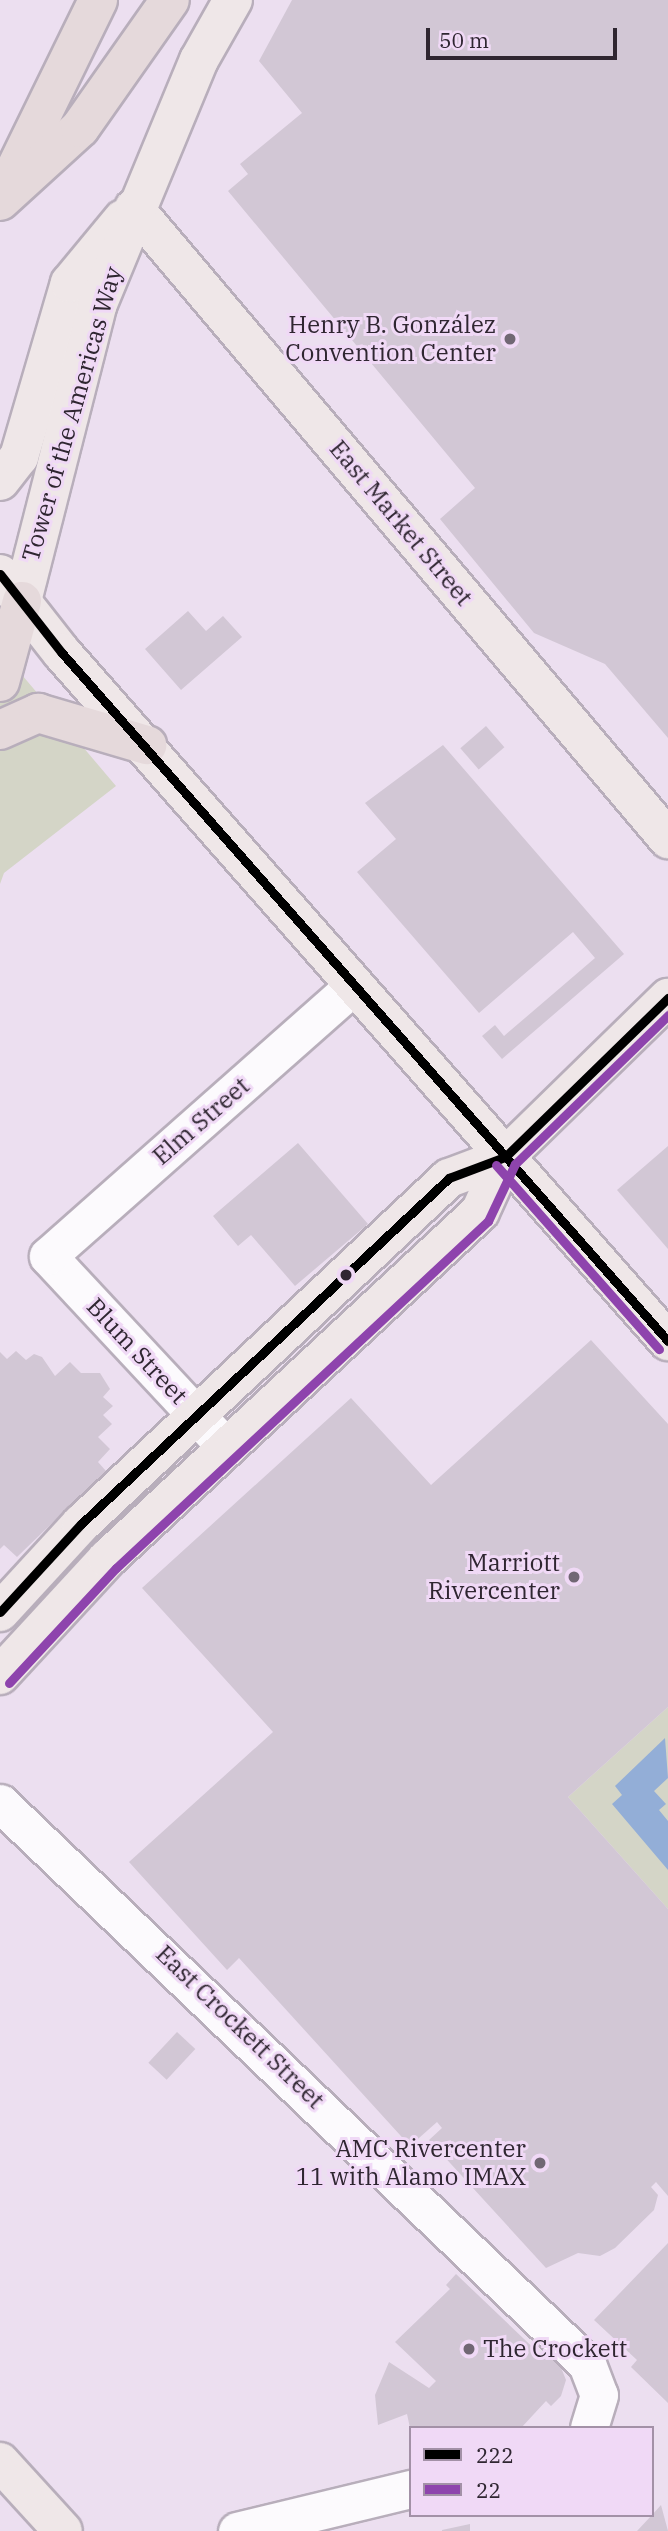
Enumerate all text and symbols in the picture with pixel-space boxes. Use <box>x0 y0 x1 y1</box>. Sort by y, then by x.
scale bar <box>430 14 621 58</box>
text: 50 m <box>439 26 489 54</box>
street label: Tower of the Americas Way <box>16 263 128 565</box>
place label: Henry B. González Convention Center <box>285 311 496 367</box>
marker: Henry B. González Convention Center <box>502 331 518 347</box>
street label: East Market Street <box>324 435 478 611</box>
street label: Elm Street <box>147 1071 255 1171</box>
unlabelled marker <box>339 1268 353 1282</box>
street label: Blum Street <box>81 1292 193 1410</box>
place label: Marriott Rivercenter <box>428 1549 560 1605</box>
marker: Marriott Rivercenter <box>566 1569 582 1585</box>
street label: East Crockett Street <box>150 1939 330 2115</box>
place label: AMC Rivercenter 11 with Alamo IMAX <box>296 2135 526 2191</box>
marker: AMC Rivercenter 11 with Alamo IMAX <box>532 2155 548 2171</box>
place label: The Crockett <box>483 2335 627 2363</box>
marker: The Crockett <box>461 2341 477 2357</box>
legend <box>409 2426 654 2517</box>
text: 222 <box>476 2441 514 2469</box>
text: 22 <box>476 2476 501 2504</box>

